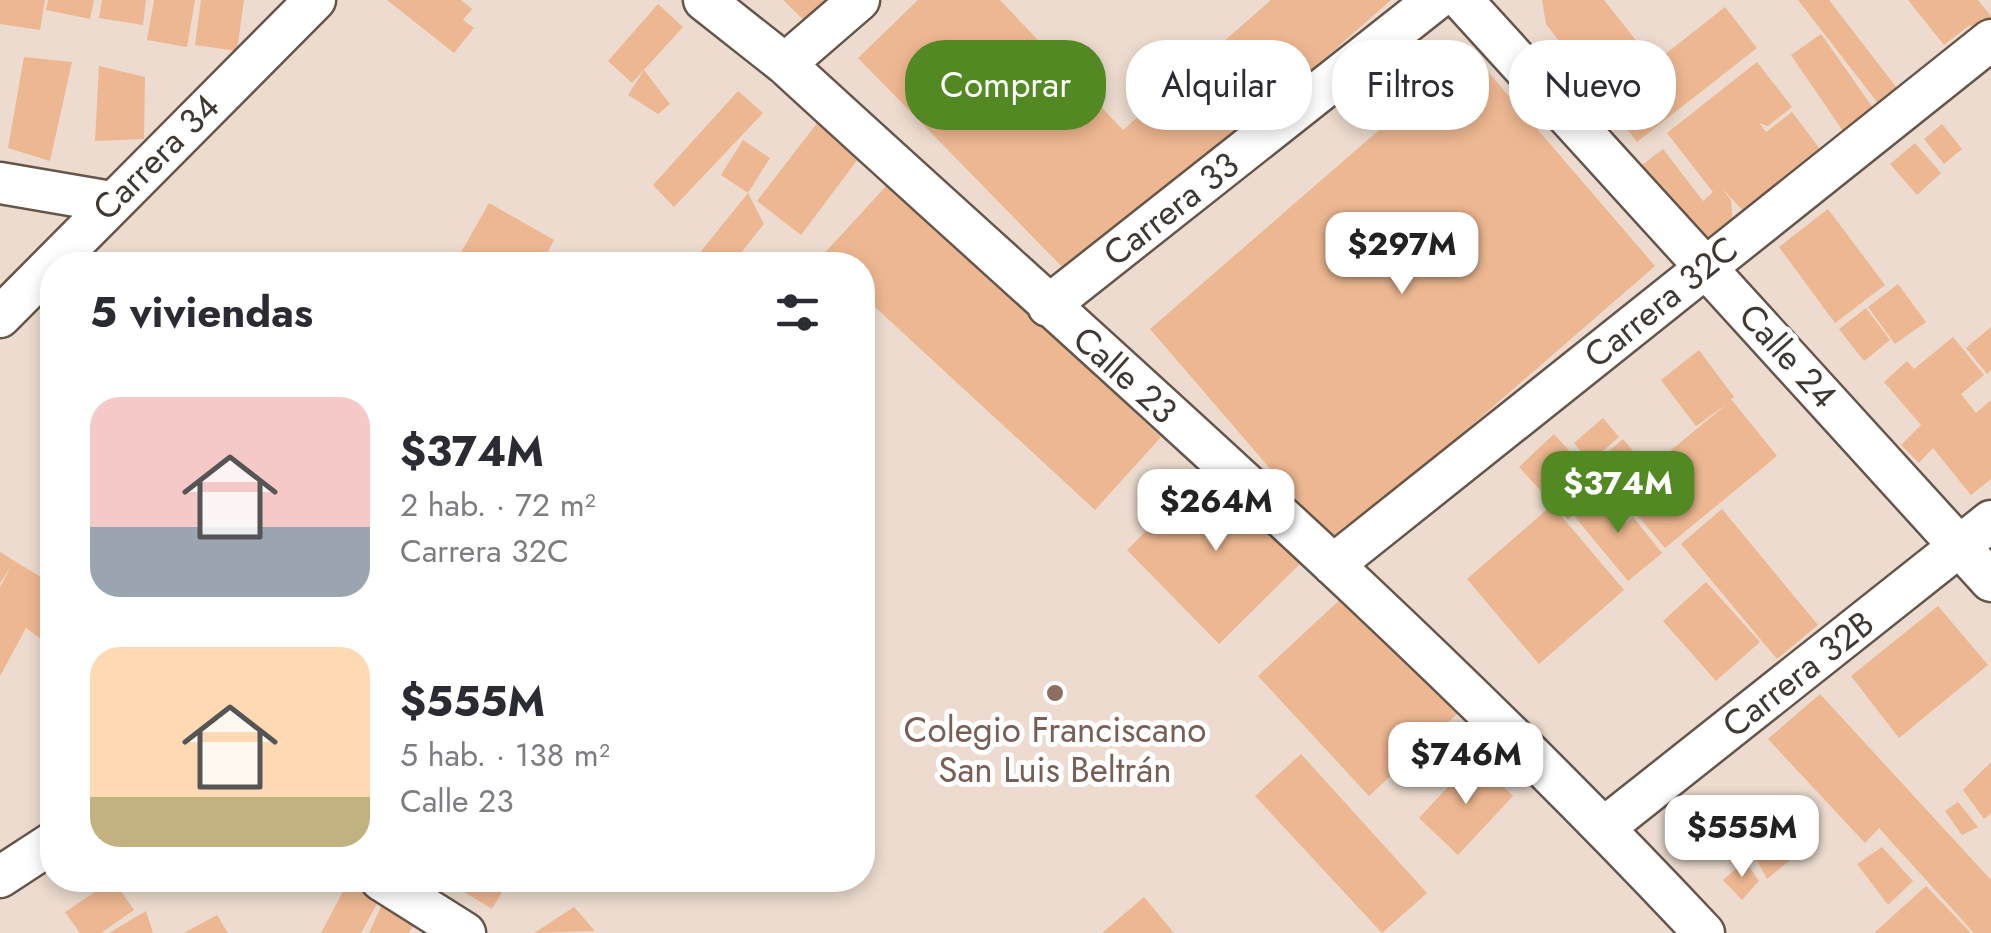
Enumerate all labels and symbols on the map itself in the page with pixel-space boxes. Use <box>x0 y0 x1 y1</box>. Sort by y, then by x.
street label: Carrera 34 <box>81 82 231 232</box>
street label: Carrera 33 <box>1093 140 1249 278</box>
pin: $297M <box>1332 212 1472 297</box>
street label: Carrera 32C <box>1574 224 1748 380</box>
street label: Calle 24 <box>1727 293 1849 419</box>
street label: Calle 23 <box>1062 315 1188 435</box>
pin: $374M <box>1548 451 1688 536</box>
pin: $264M <box>1146 469 1286 554</box>
street label: Carrera 32B <box>1712 599 1884 749</box>
marker: Colegio Franciscano San Luis Beltrán <box>1044 682 1066 704</box>
place label: Colegio Franciscano San Luis Beltrán <box>904 705 1206 795</box>
pin: $746M <box>1396 722 1536 807</box>
pin: $555M <box>1672 795 1812 880</box>

